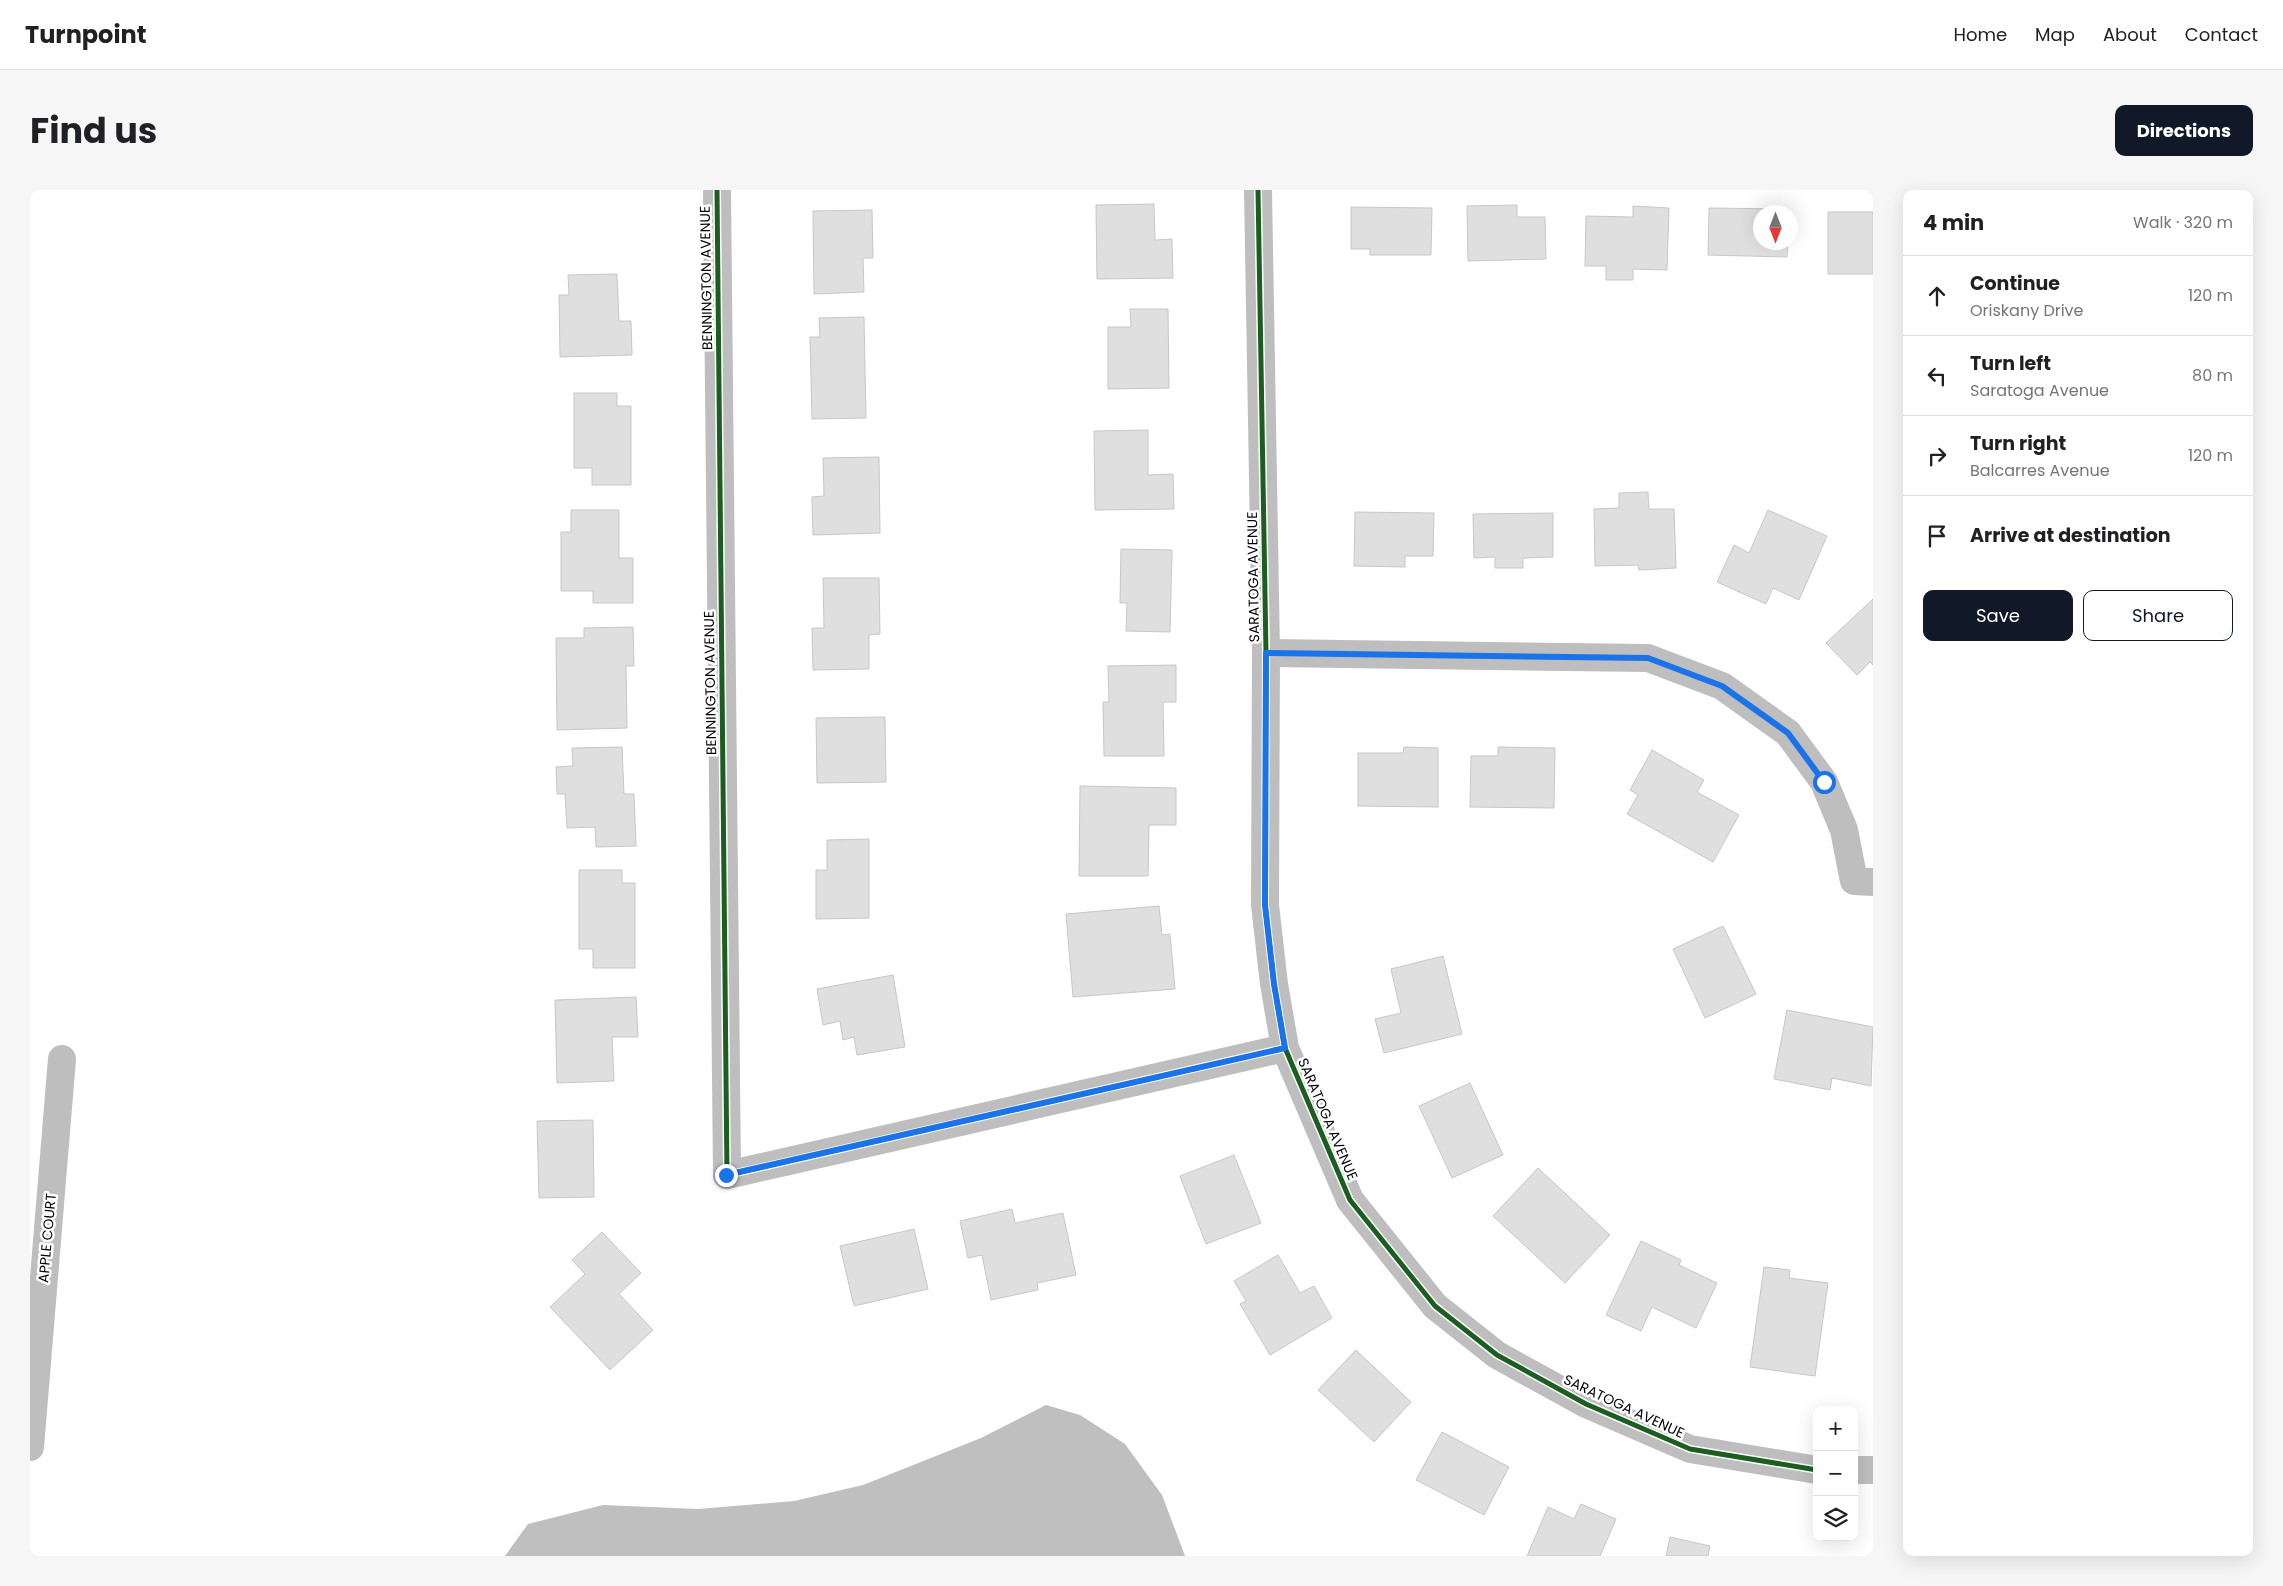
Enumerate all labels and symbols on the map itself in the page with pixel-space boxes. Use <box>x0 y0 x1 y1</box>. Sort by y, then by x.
north arrow <box>1753 205 1798 250</box>
street label: BENNINGTON AVENUE <box>695 206 717 350</box>
street label: SARATOGA AVENUE <box>1242 511 1264 643</box>
street label: BENNINGTON AVENUE <box>699 611 721 755</box>
route start <box>1813 771 1836 794</box>
street label: SARATOGA AVENUE <box>1293 1055 1363 1183</box>
route end <box>715 1164 738 1187</box>
street label: APPLE COURT <box>33 1192 61 1284</box>
street label: SARATOGA AVENUE <box>1560 1369 1688 1443</box>

